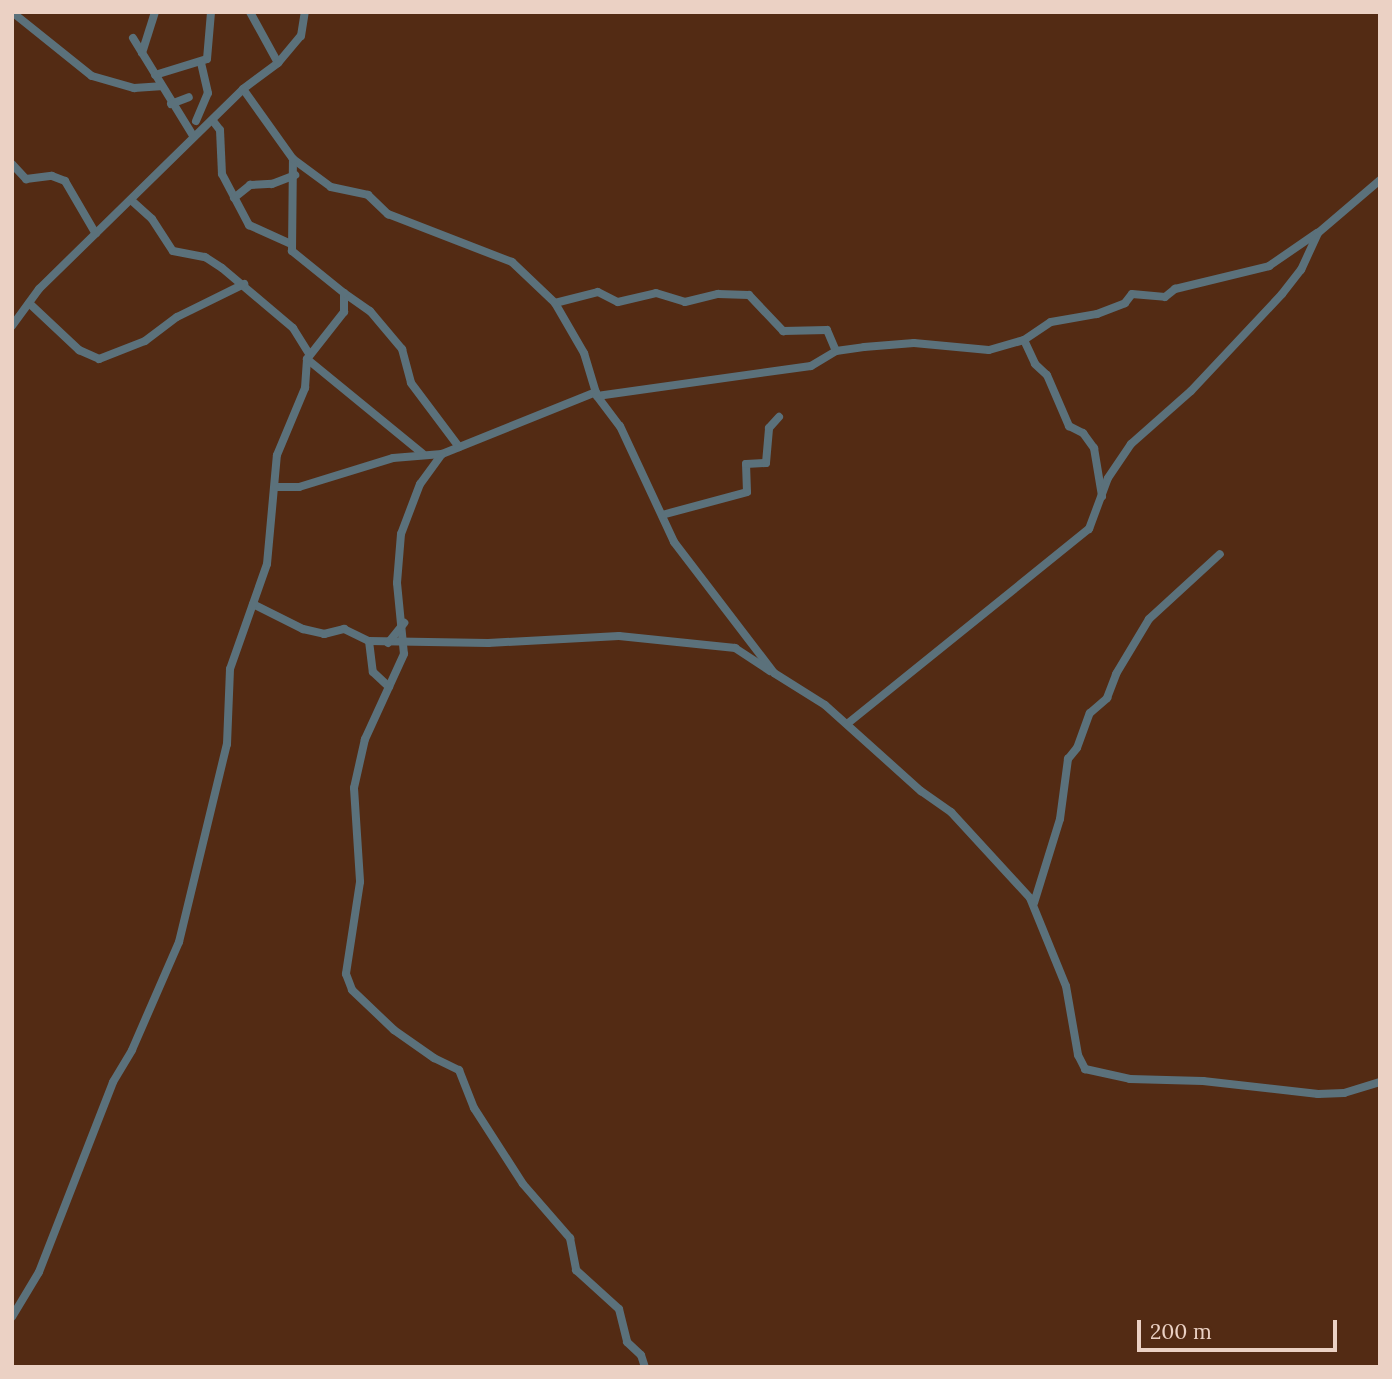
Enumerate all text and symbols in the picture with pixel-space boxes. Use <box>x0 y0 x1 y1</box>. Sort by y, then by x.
scale bar <box>1140 1306 1340 1350</box>
text: 200 m <box>1150 1318 1212 1345</box>

